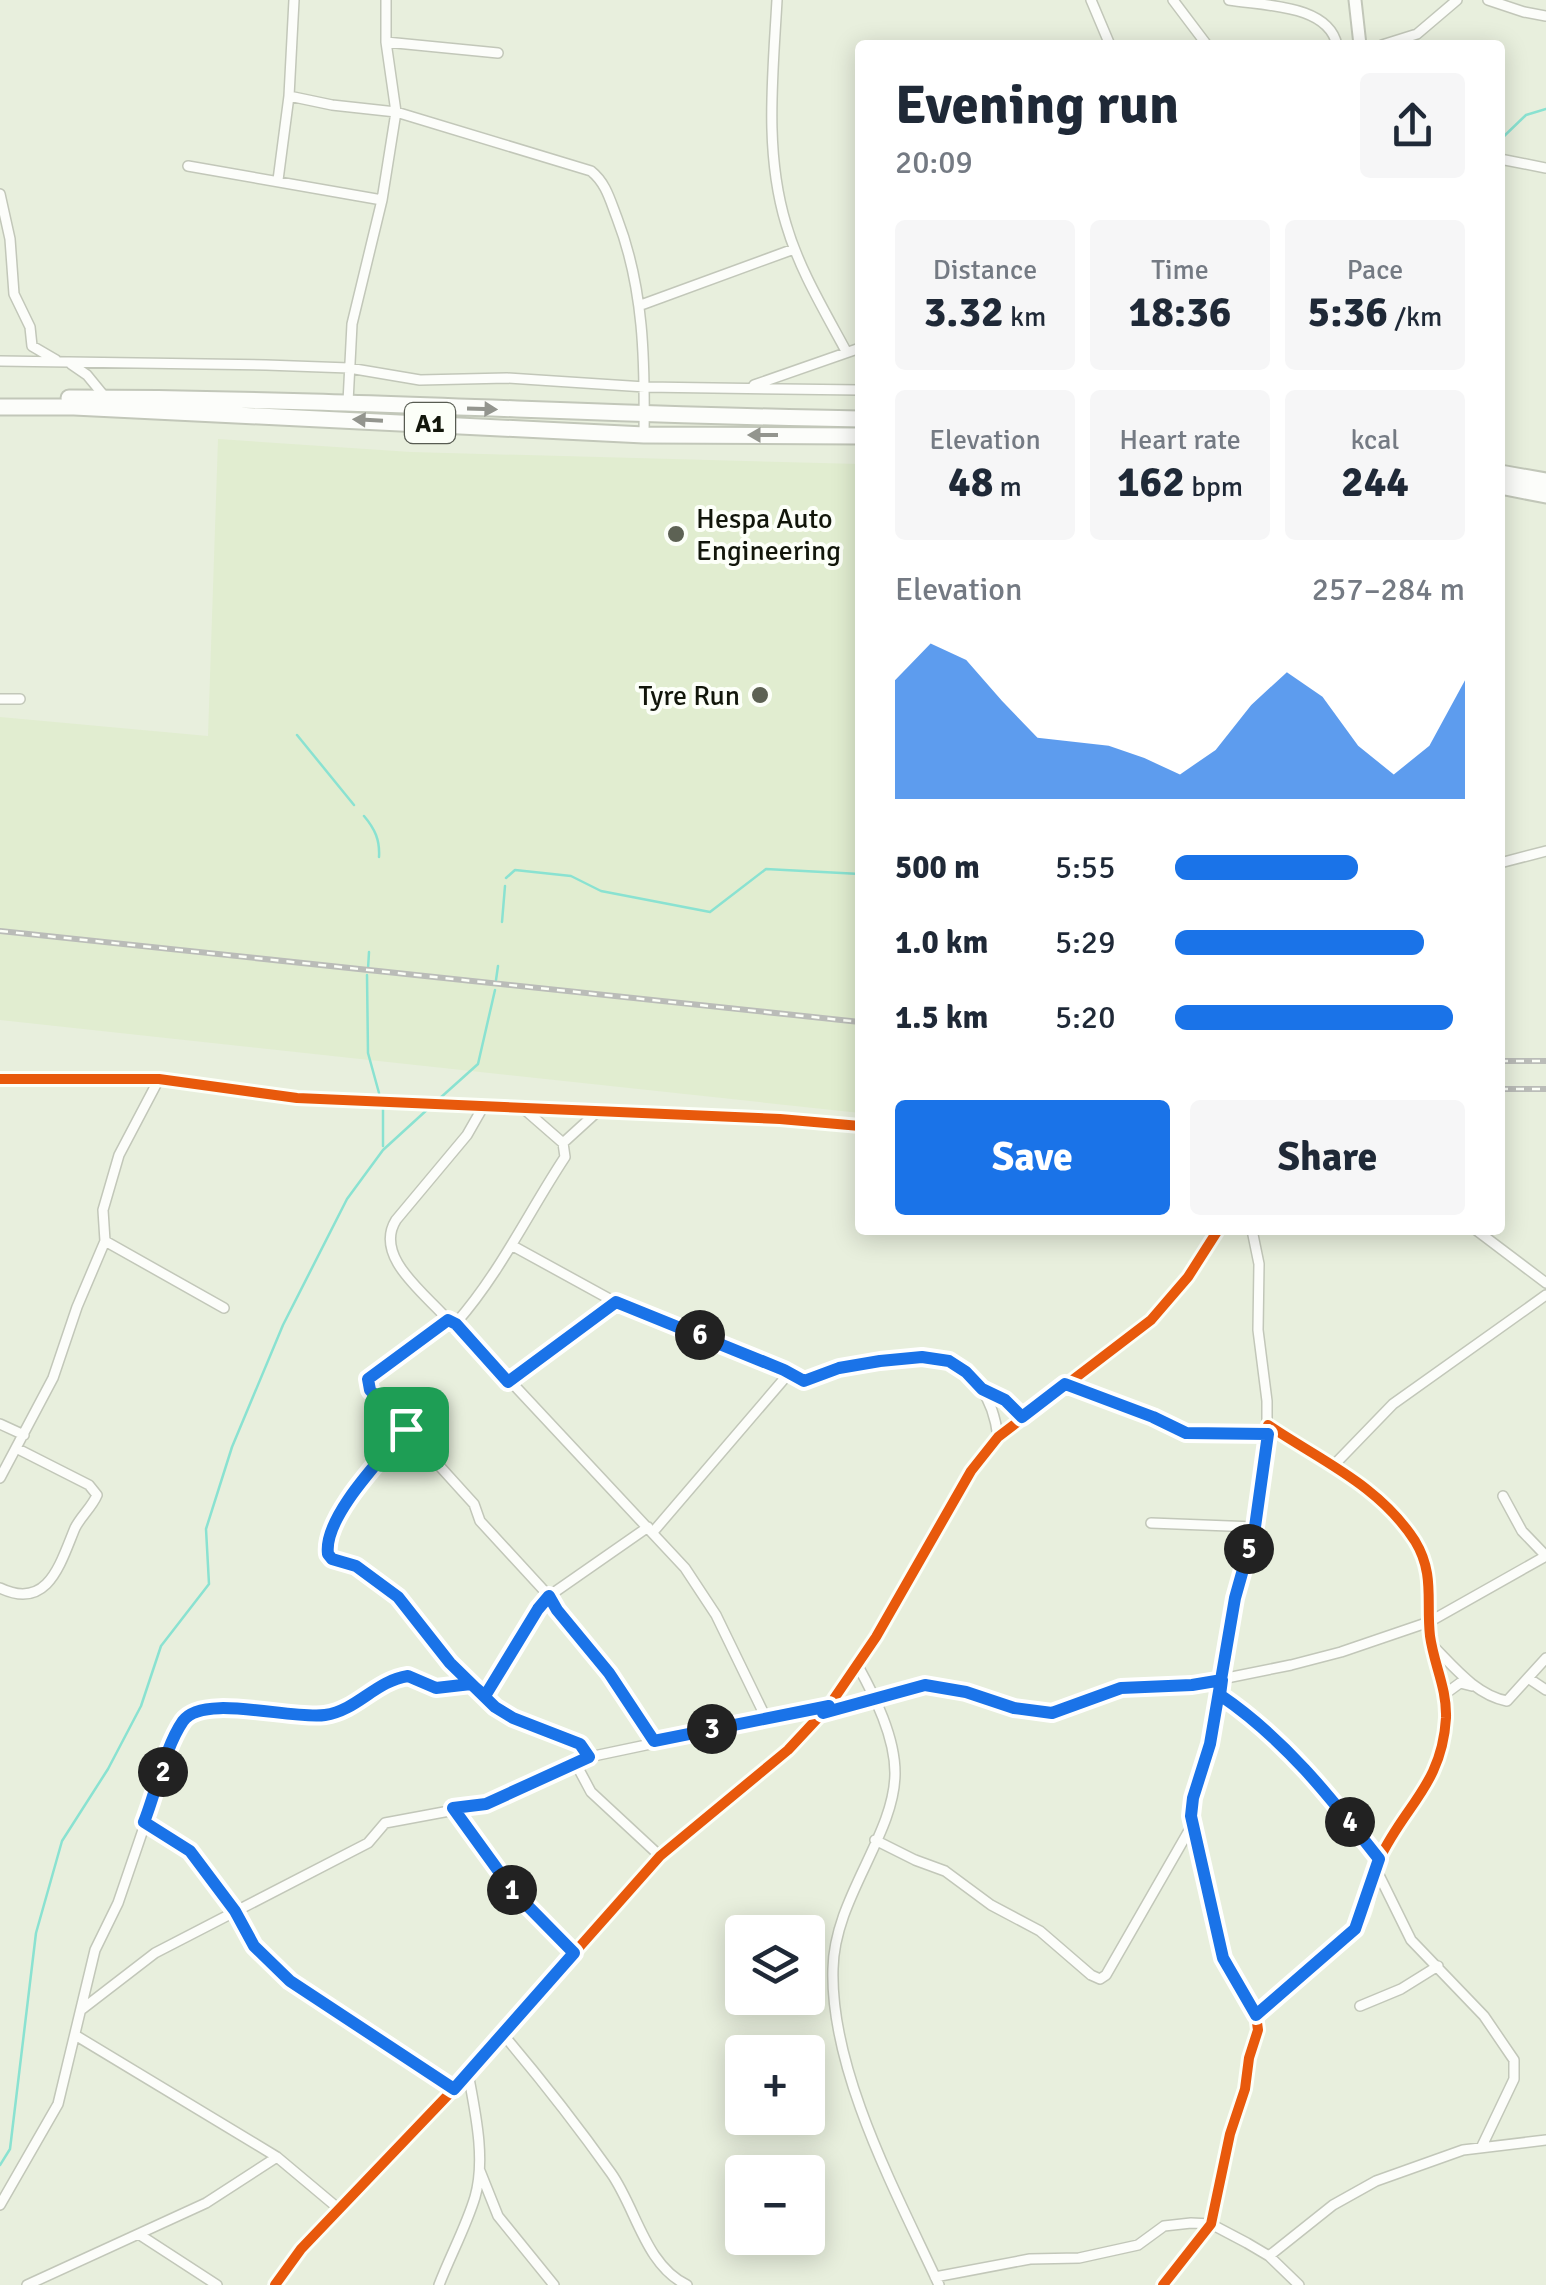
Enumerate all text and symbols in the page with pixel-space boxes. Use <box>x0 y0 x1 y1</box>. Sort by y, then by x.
text: Evening run <box>895 71 1179 139</box>
button: share <box>1360 73 1465 178</box>
text: 20:09 <box>895 143 973 182</box>
text: Distance <box>933 253 1037 287</box>
text: Time <box>1151 253 1209 287</box>
text: Pace <box>1347 253 1403 287</box>
text: 3.32 <box>924 287 1004 338</box>
text: 18:36 <box>1128 287 1232 338</box>
text: 5:36 <box>1308 287 1388 338</box>
text: km <box>1004 300 1046 334</box>
text: /km <box>1388 300 1442 334</box>
one-way arrow <box>467 401 499 417</box>
road number: A1 <box>405 403 455 443</box>
one-way arrow <box>351 412 383 428</box>
text: Elevation <box>929 423 1041 457</box>
text: Heart rate <box>1119 423 1241 457</box>
text: kcal <box>1350 423 1400 457</box>
one-way arrow <box>746 427 778 443</box>
text: 48 <box>948 457 993 508</box>
text: 162 <box>1117 457 1185 508</box>
text: 244 <box>1341 457 1409 508</box>
text: m <box>993 470 1022 504</box>
text: bpm <box>1185 470 1243 504</box>
place label: Hespa Auto Engineering <box>696 502 841 568</box>
marker: Hespa Auto Engineering <box>665 523 687 545</box>
text: Elevation <box>895 570 1022 609</box>
text: 257–284 m <box>1312 570 1465 609</box>
place label: Tyre Run <box>638 679 740 713</box>
marker: Tyre Run <box>749 684 771 706</box>
text: 500 m <box>895 848 980 887</box>
text: 5:55 <box>1055 848 1115 887</box>
text: 1.0 km <box>895 923 988 962</box>
text: 5:29 <box>1055 923 1115 962</box>
text: 1.5 km <box>895 998 988 1037</box>
text: 5:20 <box>1055 998 1115 1037</box>
button: Save <box>895 1100 1170 1215</box>
button: Share <box>1190 1100 1465 1215</box>
pin: 6 <box>675 1310 725 1360</box>
text: 6 <box>692 1318 708 1352</box>
pin <box>364 1387 449 1472</box>
icon: arrive <box>379 1402 434 1457</box>
pin: 5 <box>1224 1524 1274 1574</box>
text: 5 <box>1241 1532 1257 1566</box>
pin: 3 <box>687 1704 737 1754</box>
text: 3 <box>704 1712 720 1746</box>
pin: 2 <box>138 1747 188 1797</box>
text: 2 <box>155 1755 171 1789</box>
pin: 4 <box>1325 1797 1375 1847</box>
text: 4 <box>1342 1805 1358 1839</box>
pin: 1 <box>487 1865 537 1915</box>
text: 1 <box>504 1873 520 1907</box>
map controls <box>725 1915 825 2255</box>
button: layers <box>725 1915 825 2015</box>
button: + <box>725 2035 825 2135</box>
button: − <box>725 2155 825 2255</box>

